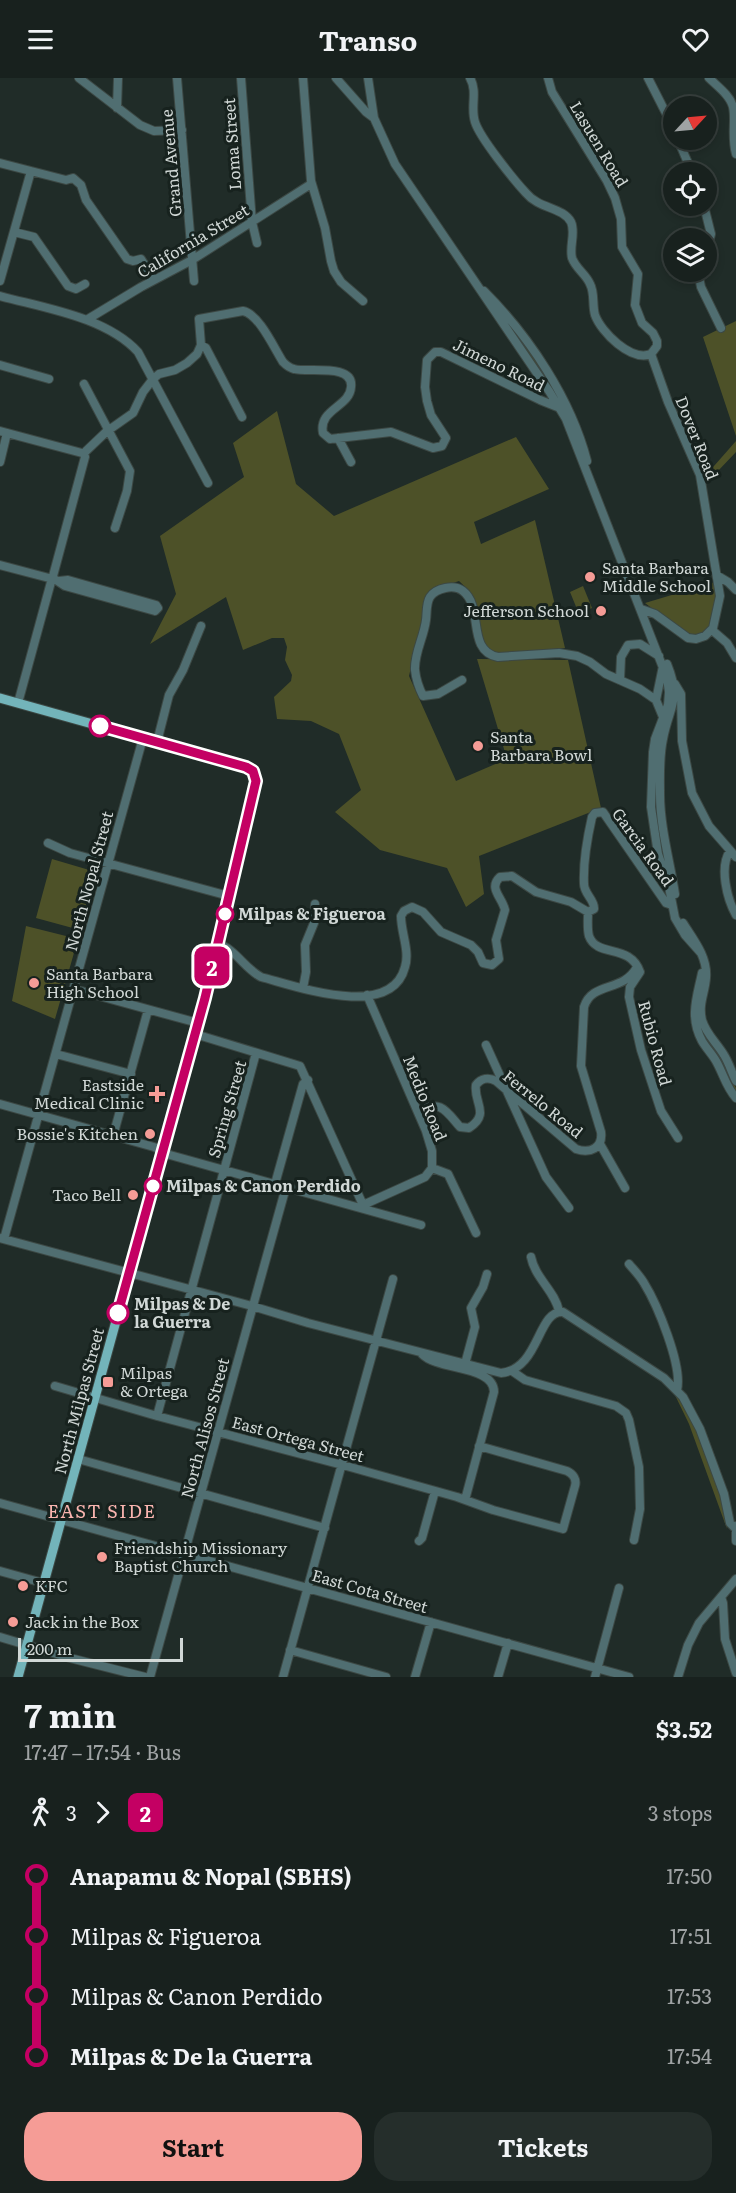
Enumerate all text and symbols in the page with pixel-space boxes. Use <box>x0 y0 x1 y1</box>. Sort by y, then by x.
text: Transo <box>319 19 417 59</box>
icon: menu <box>24 23 57 56</box>
icon: heart <box>679 23 712 56</box>
street label: Lasuen Road <box>565 96 635 191</box>
north arrow <box>663 96 717 150</box>
map controls <box>663 96 717 282</box>
street label: Loma Street <box>216 97 246 191</box>
street label: Grand Avenue <box>153 108 187 218</box>
button: locate <box>663 162 717 216</box>
street label: California Street <box>132 197 253 283</box>
button: layers <box>663 228 717 282</box>
street label: Jimeno Road <box>449 331 550 397</box>
street label: Dover Road <box>670 392 726 483</box>
place label: Santa Barbara Middle School <box>602 555 711 597</box>
marker: Santa Barbara Middle School <box>583 570 597 584</box>
place label: Jefferson School <box>463 598 589 622</box>
marker: Jefferson School <box>594 604 608 618</box>
unlabelled marker <box>89 715 111 737</box>
place label: Santa Barbara Bowl <box>490 724 592 766</box>
marker: Santa Barbara Bowl <box>471 739 485 753</box>
street label: Garcia Road <box>607 802 681 891</box>
street label: North Nopal Street <box>58 807 118 953</box>
place label: Milpas & Figueroa <box>238 901 387 925</box>
marker: Milpas & Figueroa <box>216 905 234 923</box>
line badge: 2 <box>192 946 232 986</box>
text: 2 <box>206 951 218 982</box>
place label: Santa Barbara High School <box>46 961 153 1003</box>
marker: Santa Barbara High School <box>27 976 41 990</box>
street label: Rubio Road <box>633 998 679 1088</box>
street label: Medio Road <box>398 1051 454 1144</box>
street label: Spring Street <box>201 1057 252 1160</box>
street label: Ferrelo Road <box>498 1063 589 1143</box>
place label: Eastside Medical Clinic <box>34 1072 144 1114</box>
marker: Eastside Medical Clinic <box>148 1085 166 1103</box>
place label: Bossie's Kitchen <box>17 1121 138 1145</box>
marker: Bossie's Kitchen <box>143 1127 157 1141</box>
place label: Milpas & Canon Perdido <box>166 1173 361 1197</box>
marker: Milpas & Canon Perdido <box>144 1177 162 1195</box>
place label: Taco Bell <box>52 1182 121 1206</box>
marker: Taco Bell <box>126 1188 140 1202</box>
place label: Milpas & De la Guerra <box>134 1291 230 1333</box>
marker: Milpas & De la Guerra <box>107 1302 129 1324</box>
street label: North Milpas Street <box>47 1324 109 1477</box>
street label: North Alisos Street <box>174 1354 234 1501</box>
place label: Milpas & Ortega <box>120 1360 188 1402</box>
marker: Milpas & Ortega <box>101 1375 115 1389</box>
street label: East Ortega Street <box>229 1409 368 1467</box>
district label: EAST SIDE <box>48 1497 156 1524</box>
place label: Friendship Missionary Baptist Church <box>114 1535 288 1577</box>
marker: Friendship Missionary Baptist Church <box>95 1550 109 1564</box>
street label: East Cota Street <box>309 1562 432 1618</box>
place label: KFC <box>35 1573 68 1597</box>
marker: KFC <box>16 1579 30 1593</box>
place label: Jack in the Box <box>25 1609 140 1633</box>
marker: Jack in the Box <box>6 1615 20 1629</box>
scale bar <box>18 1635 183 1662</box>
text: 200 m <box>27 1636 72 1660</box>
text: 7 min <box>24 1689 116 1738</box>
text: $3.52 <box>656 1712 712 1745</box>
text: 17:47 – 17:54 · Bus <box>24 1736 181 1766</box>
icon: walk <box>24 1796 57 1829</box>
icon: forward <box>86 1796 119 1829</box>
text: 3 <box>66 1797 77 1827</box>
text: 2 <box>140 1797 151 1828</box>
text: 3 stops <box>648 1797 712 1827</box>
text: Anapamu & Nopal (SBHS) <box>70 1859 352 1892</box>
text: 17:50 <box>666 1860 712 1890</box>
text: Milpas & Figueroa <box>70 1919 261 1952</box>
text: 17:51 <box>670 1920 712 1950</box>
text: Milpas & Canon Perdido <box>70 1979 323 2012</box>
text: 17:53 <box>667 1980 712 2010</box>
text: Milpas & De la Guerra <box>70 2039 312 2072</box>
text: 17:54 <box>667 2040 712 2070</box>
button: Start <box>24 2112 362 2181</box>
button: Tickets <box>374 2112 712 2181</box>

